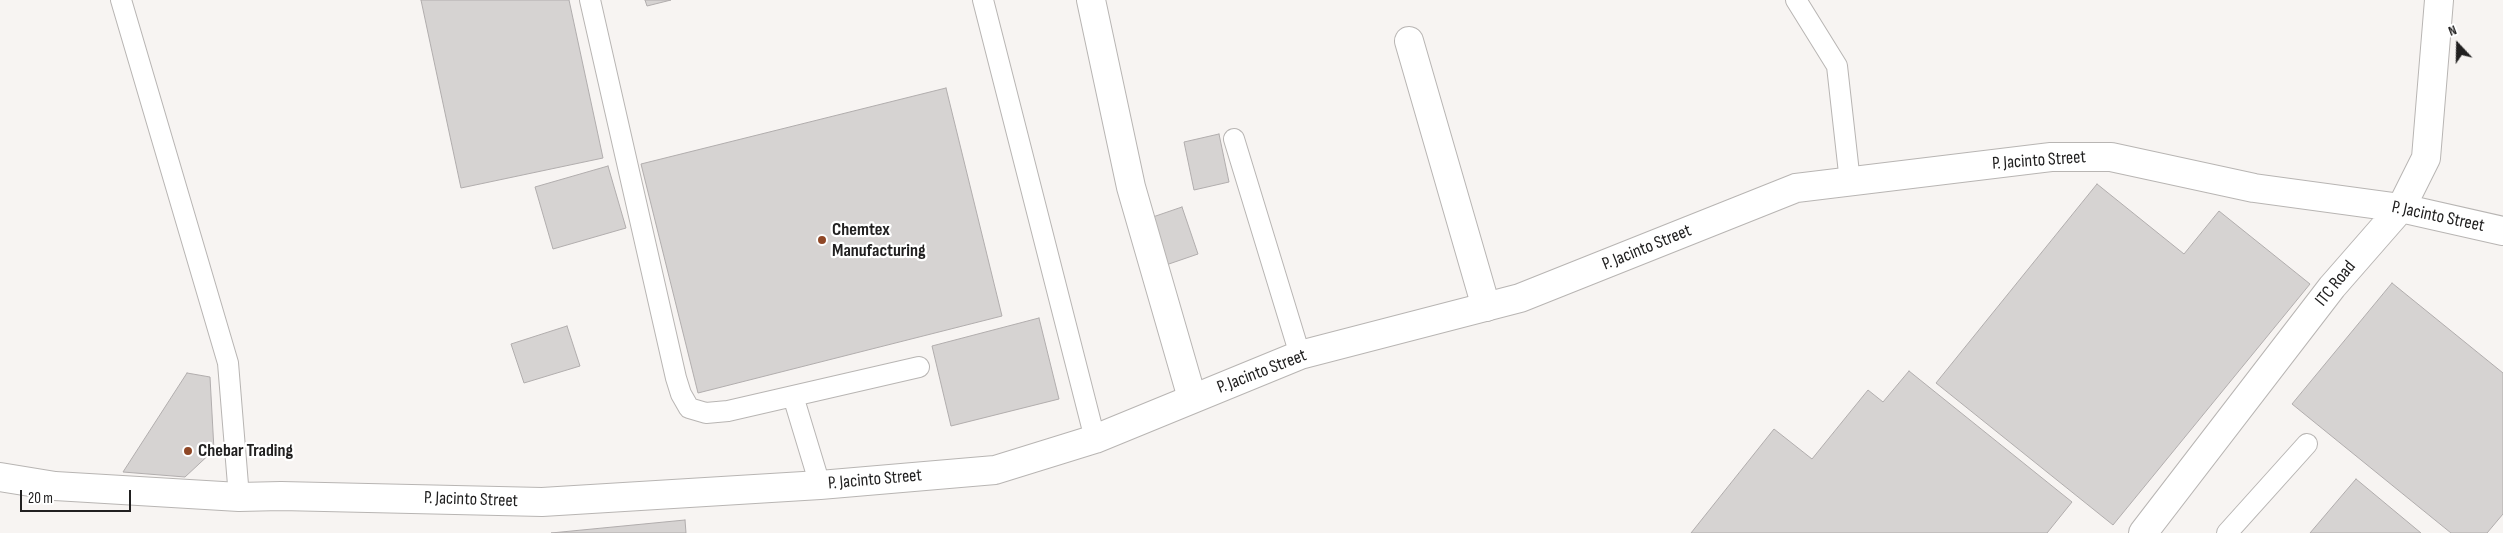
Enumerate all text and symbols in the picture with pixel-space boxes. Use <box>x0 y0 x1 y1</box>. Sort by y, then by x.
north arrow <box>2433 20 2483 70</box>
text: N <box>2446 21 2459 40</box>
street label: P. Jacinto Street <box>1991 147 2087 175</box>
street label: P. Jacinto Street <box>2390 197 2486 237</box>
place label: Chemtex Manufacturing <box>832 219 926 262</box>
street label: P. Jacinto Street <box>1599 220 1695 276</box>
marker: Chemtex Manufacturing <box>816 234 828 246</box>
street label: ITC Road <box>2311 257 2361 311</box>
street label: P. Jacinto Street <box>1214 345 1310 399</box>
place label: Chebar Trading <box>198 440 293 462</box>
marker: Chebar Trading <box>182 445 194 457</box>
street label: P. Jacinto Street <box>827 465 923 495</box>
scale bar <box>22 480 134 512</box>
street label: P. Jacinto Street <box>424 488 518 512</box>
text: 20 m <box>28 489 53 508</box>

